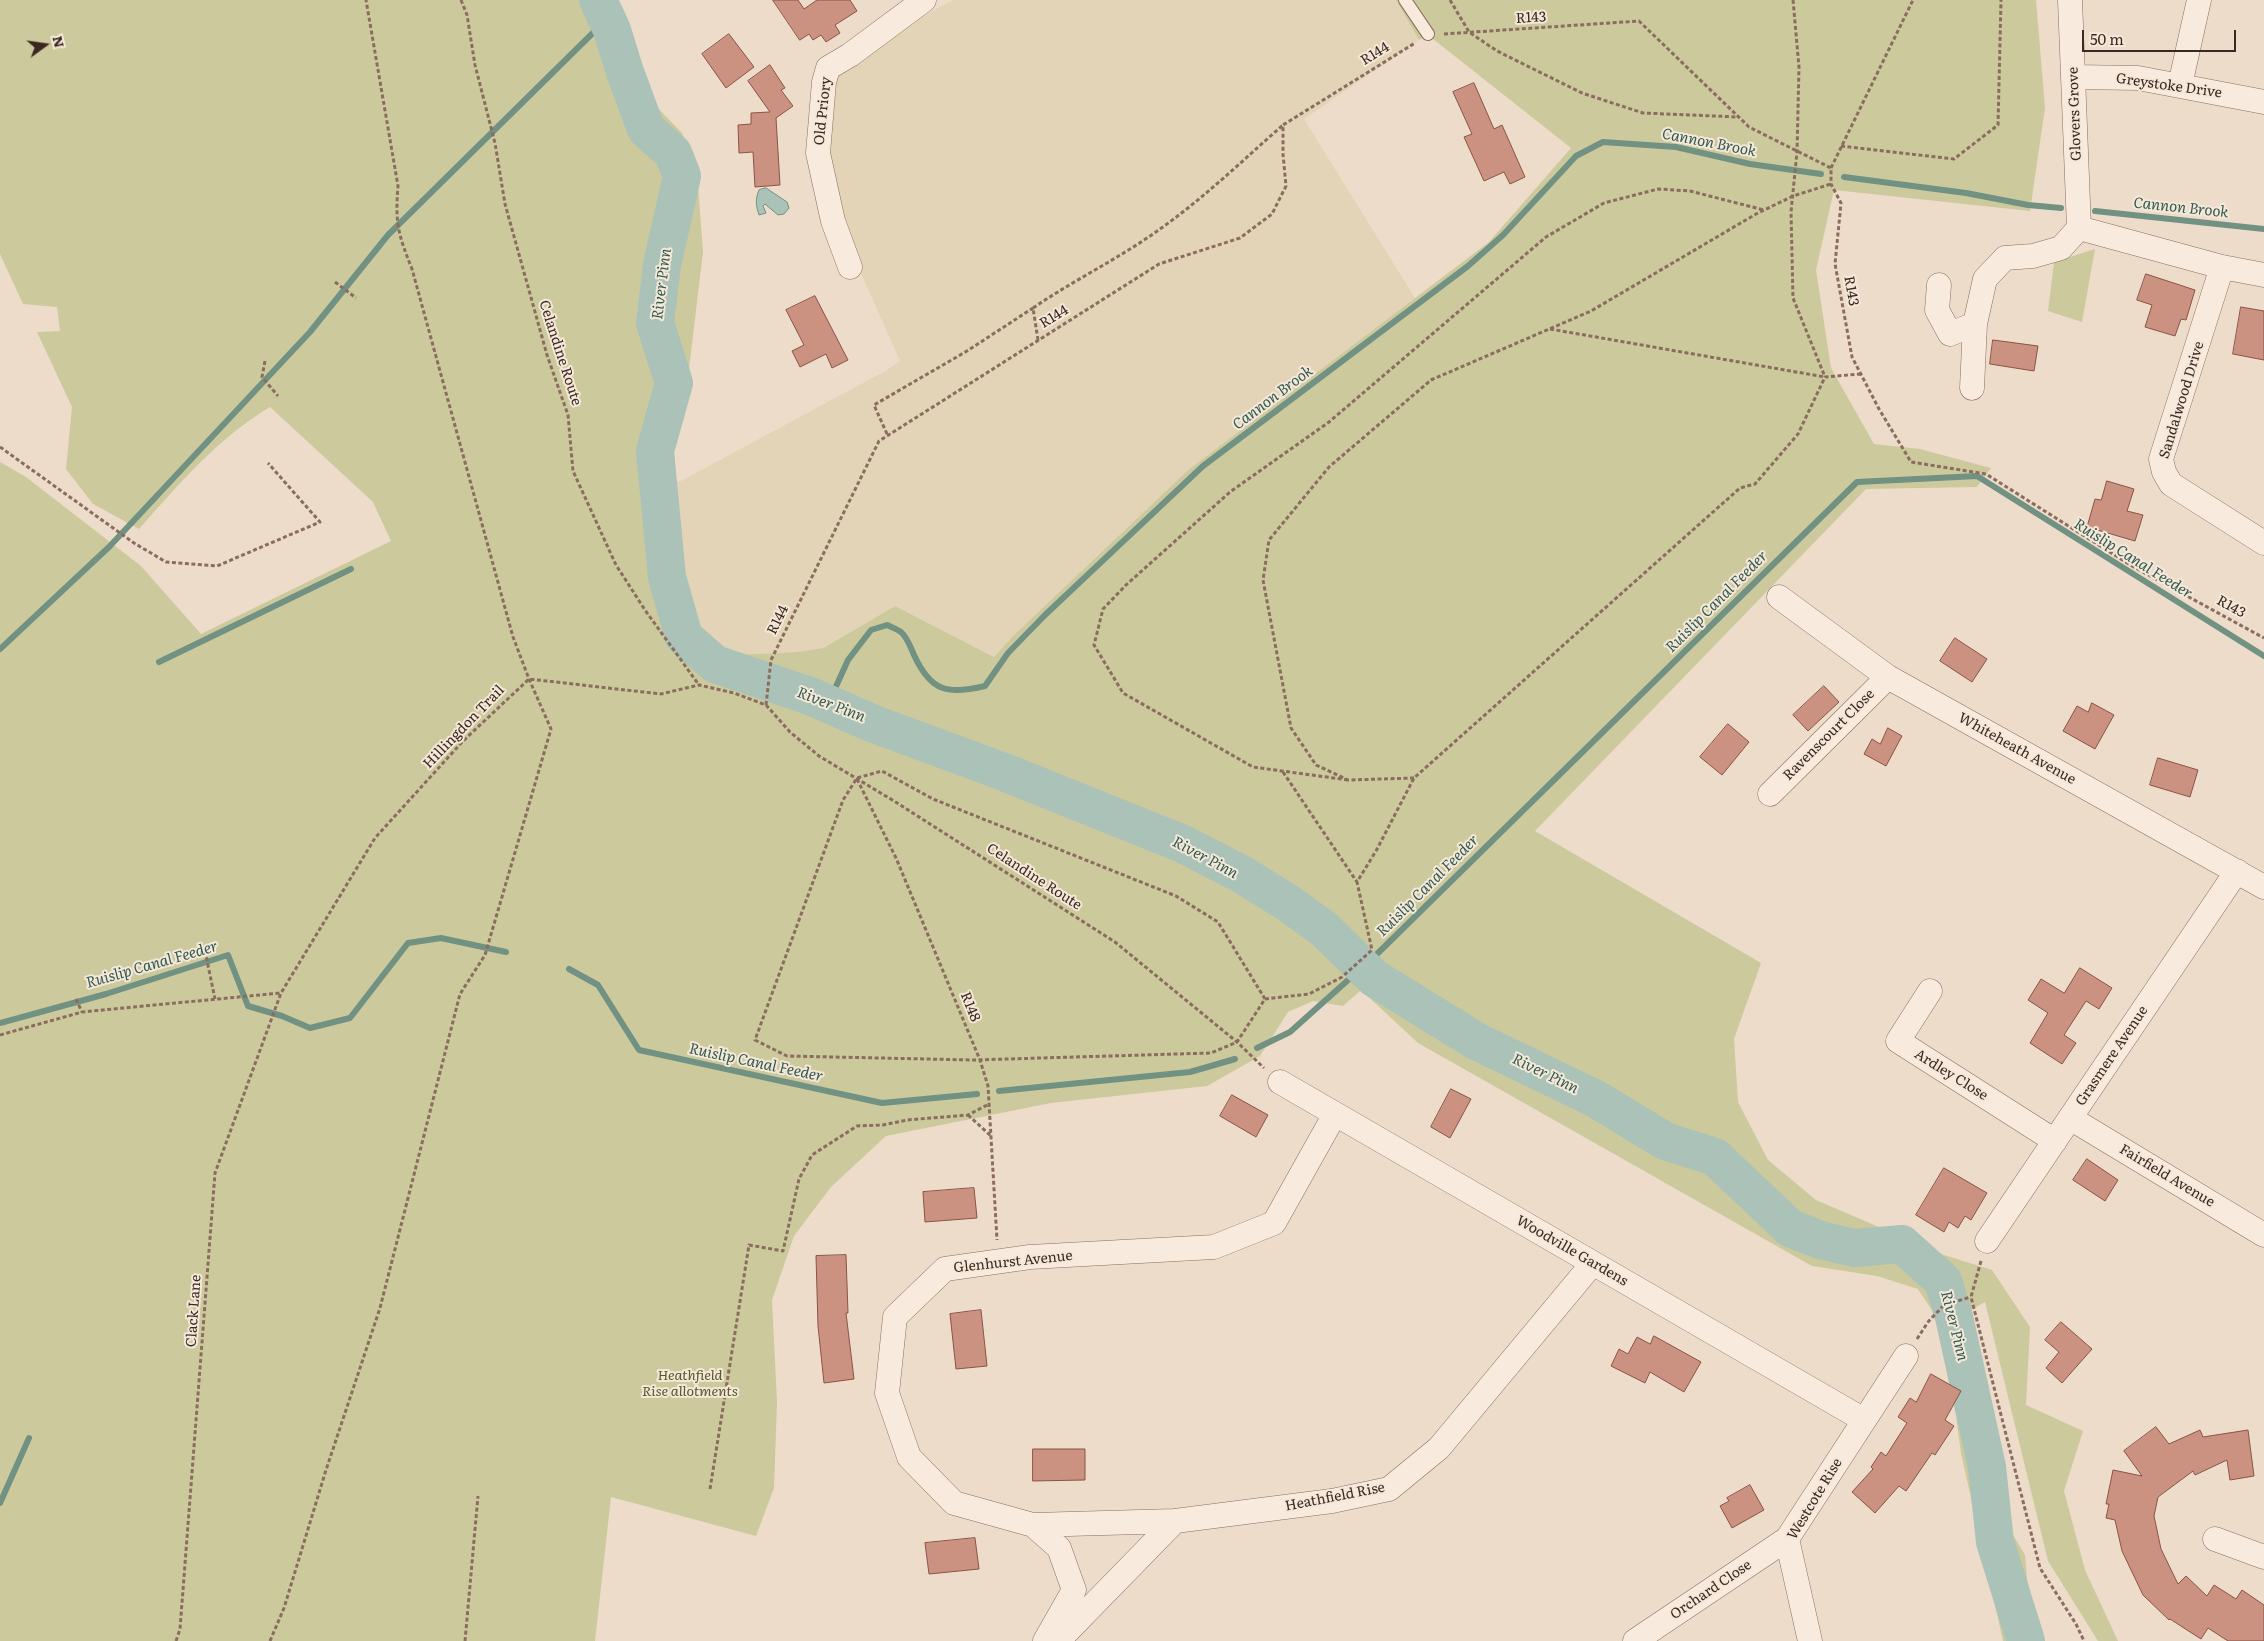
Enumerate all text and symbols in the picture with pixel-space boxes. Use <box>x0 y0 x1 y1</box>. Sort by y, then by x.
street label: R143 <box>1515 9 1547 27</box>
north arrow <box>20 20 70 70</box>
scale bar <box>2084 20 2238 52</box>
text: 50 m <box>2090 27 2124 50</box>
text: N <box>48 33 71 49</box>
street label: R144 <box>1358 39 1392 69</box>
street label: Glovers Grove <box>2065 67 2085 161</box>
street label: Greystoke Drive <box>2115 70 2223 102</box>
street label: Old Priory <box>811 76 835 146</box>
water label: Cannon Brook <box>1660 125 1758 161</box>
water label: Cannon Brook <box>2133 194 2229 222</box>
water label: River Pinn <box>649 247 675 321</box>
street label: R143 <box>1840 274 1862 308</box>
street label: Celandine Route <box>535 298 585 408</box>
street label: R144 <box>1037 302 1071 332</box>
street label: Sandalwood Drive <box>2156 339 2208 461</box>
water label: Cannon Brook <box>1229 362 1317 434</box>
water label: Ruislip Canal Feeder <box>2070 515 2196 603</box>
water label: Ruislip Canal Feeder <box>1662 547 1772 657</box>
street label: R143 <box>2214 592 2248 622</box>
street label: R144 <box>764 603 792 637</box>
street label: Hillingdon Trail <box>420 682 508 772</box>
water label: River Pinn <box>794 684 868 726</box>
street label: Ravenscourt Close <box>1780 686 1878 784</box>
street label: Whiteheath Avenue <box>1955 710 2079 788</box>
water label: Ruislip Canal Feeder <box>1373 831 1483 941</box>
water label: River Pinn <box>1169 833 1241 883</box>
street label: Celandine Route <box>983 840 1085 914</box>
water label: Ruislip Canal Feeder <box>84 938 220 992</box>
street label: R148 <box>956 990 984 1024</box>
street label: Grasmere Avenue <box>2072 1003 2152 1109</box>
water label: Ruislip Canal Feeder <box>687 1040 825 1086</box>
street label: Ardley Close <box>1911 1046 1991 1104</box>
water label: River Pinn <box>1509 1050 1581 1098</box>
street label: Fairfield Avenue <box>2116 1141 2218 1211</box>
street label: Woodville Gardens <box>1513 1212 1631 1290</box>
street label: Glenhurst Avenue <box>953 1247 1073 1277</box>
street label: Clack Lane <box>183 1274 205 1348</box>
water label: River Pinn <box>1937 1289 1971 1363</box>
park label: Heathfield Rise allotments <box>642 1368 738 1400</box>
street label: Westcote Rise <box>1784 1455 1846 1543</box>
street label: Heathfield Rise <box>1284 1479 1386 1515</box>
street label: Orchard Close <box>1667 1557 1755 1623</box>

